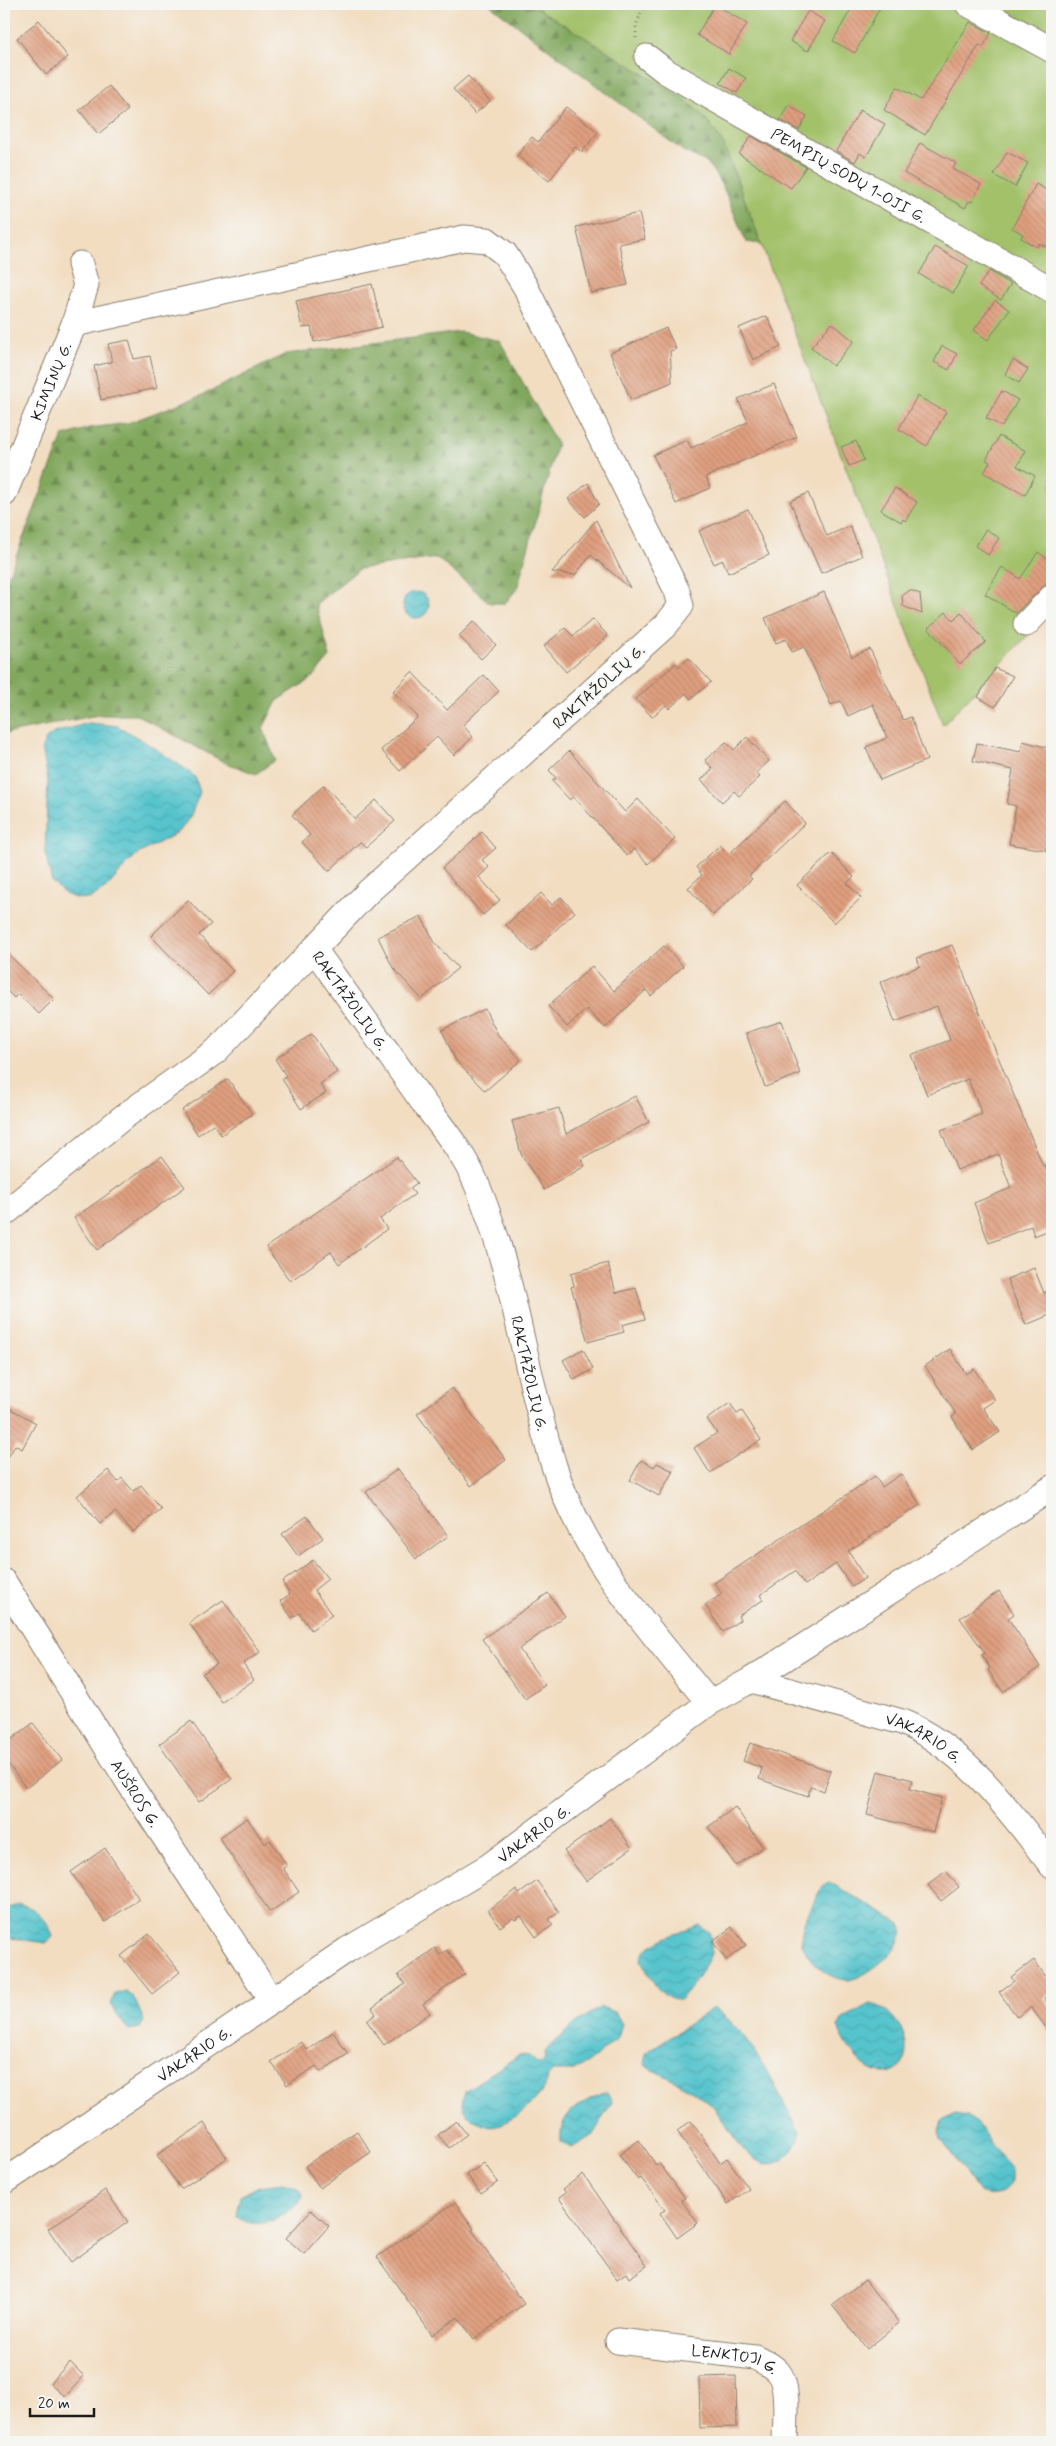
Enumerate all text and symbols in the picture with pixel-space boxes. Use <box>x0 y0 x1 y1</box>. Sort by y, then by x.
street label: PEMPIŲ SODŲ 1-OJI G. <box>767 124 929 229</box>
street label: KIMINŲ G. <box>26 339 77 424</box>
street label: RAKTAŽOLIŲ G. <box>548 640 650 734</box>
street label: RAKTAŽOLIŲ G. <box>307 947 392 1055</box>
street label: RAKTAŽOLIŲ G. <box>505 1314 552 1433</box>
street label: VAKARIO G. <box>883 1709 966 1768</box>
street label: AUŠROS G. <box>105 1756 164 1832</box>
street label: VAKARIO G. <box>493 1801 575 1869</box>
street label: VAKARIO G. <box>153 2022 236 2088</box>
street label: LENKTOJI G. <box>690 2341 783 2380</box>
scale bar <box>30 2386 94 2418</box>
text: 20 m <box>38 2394 70 2414</box>

